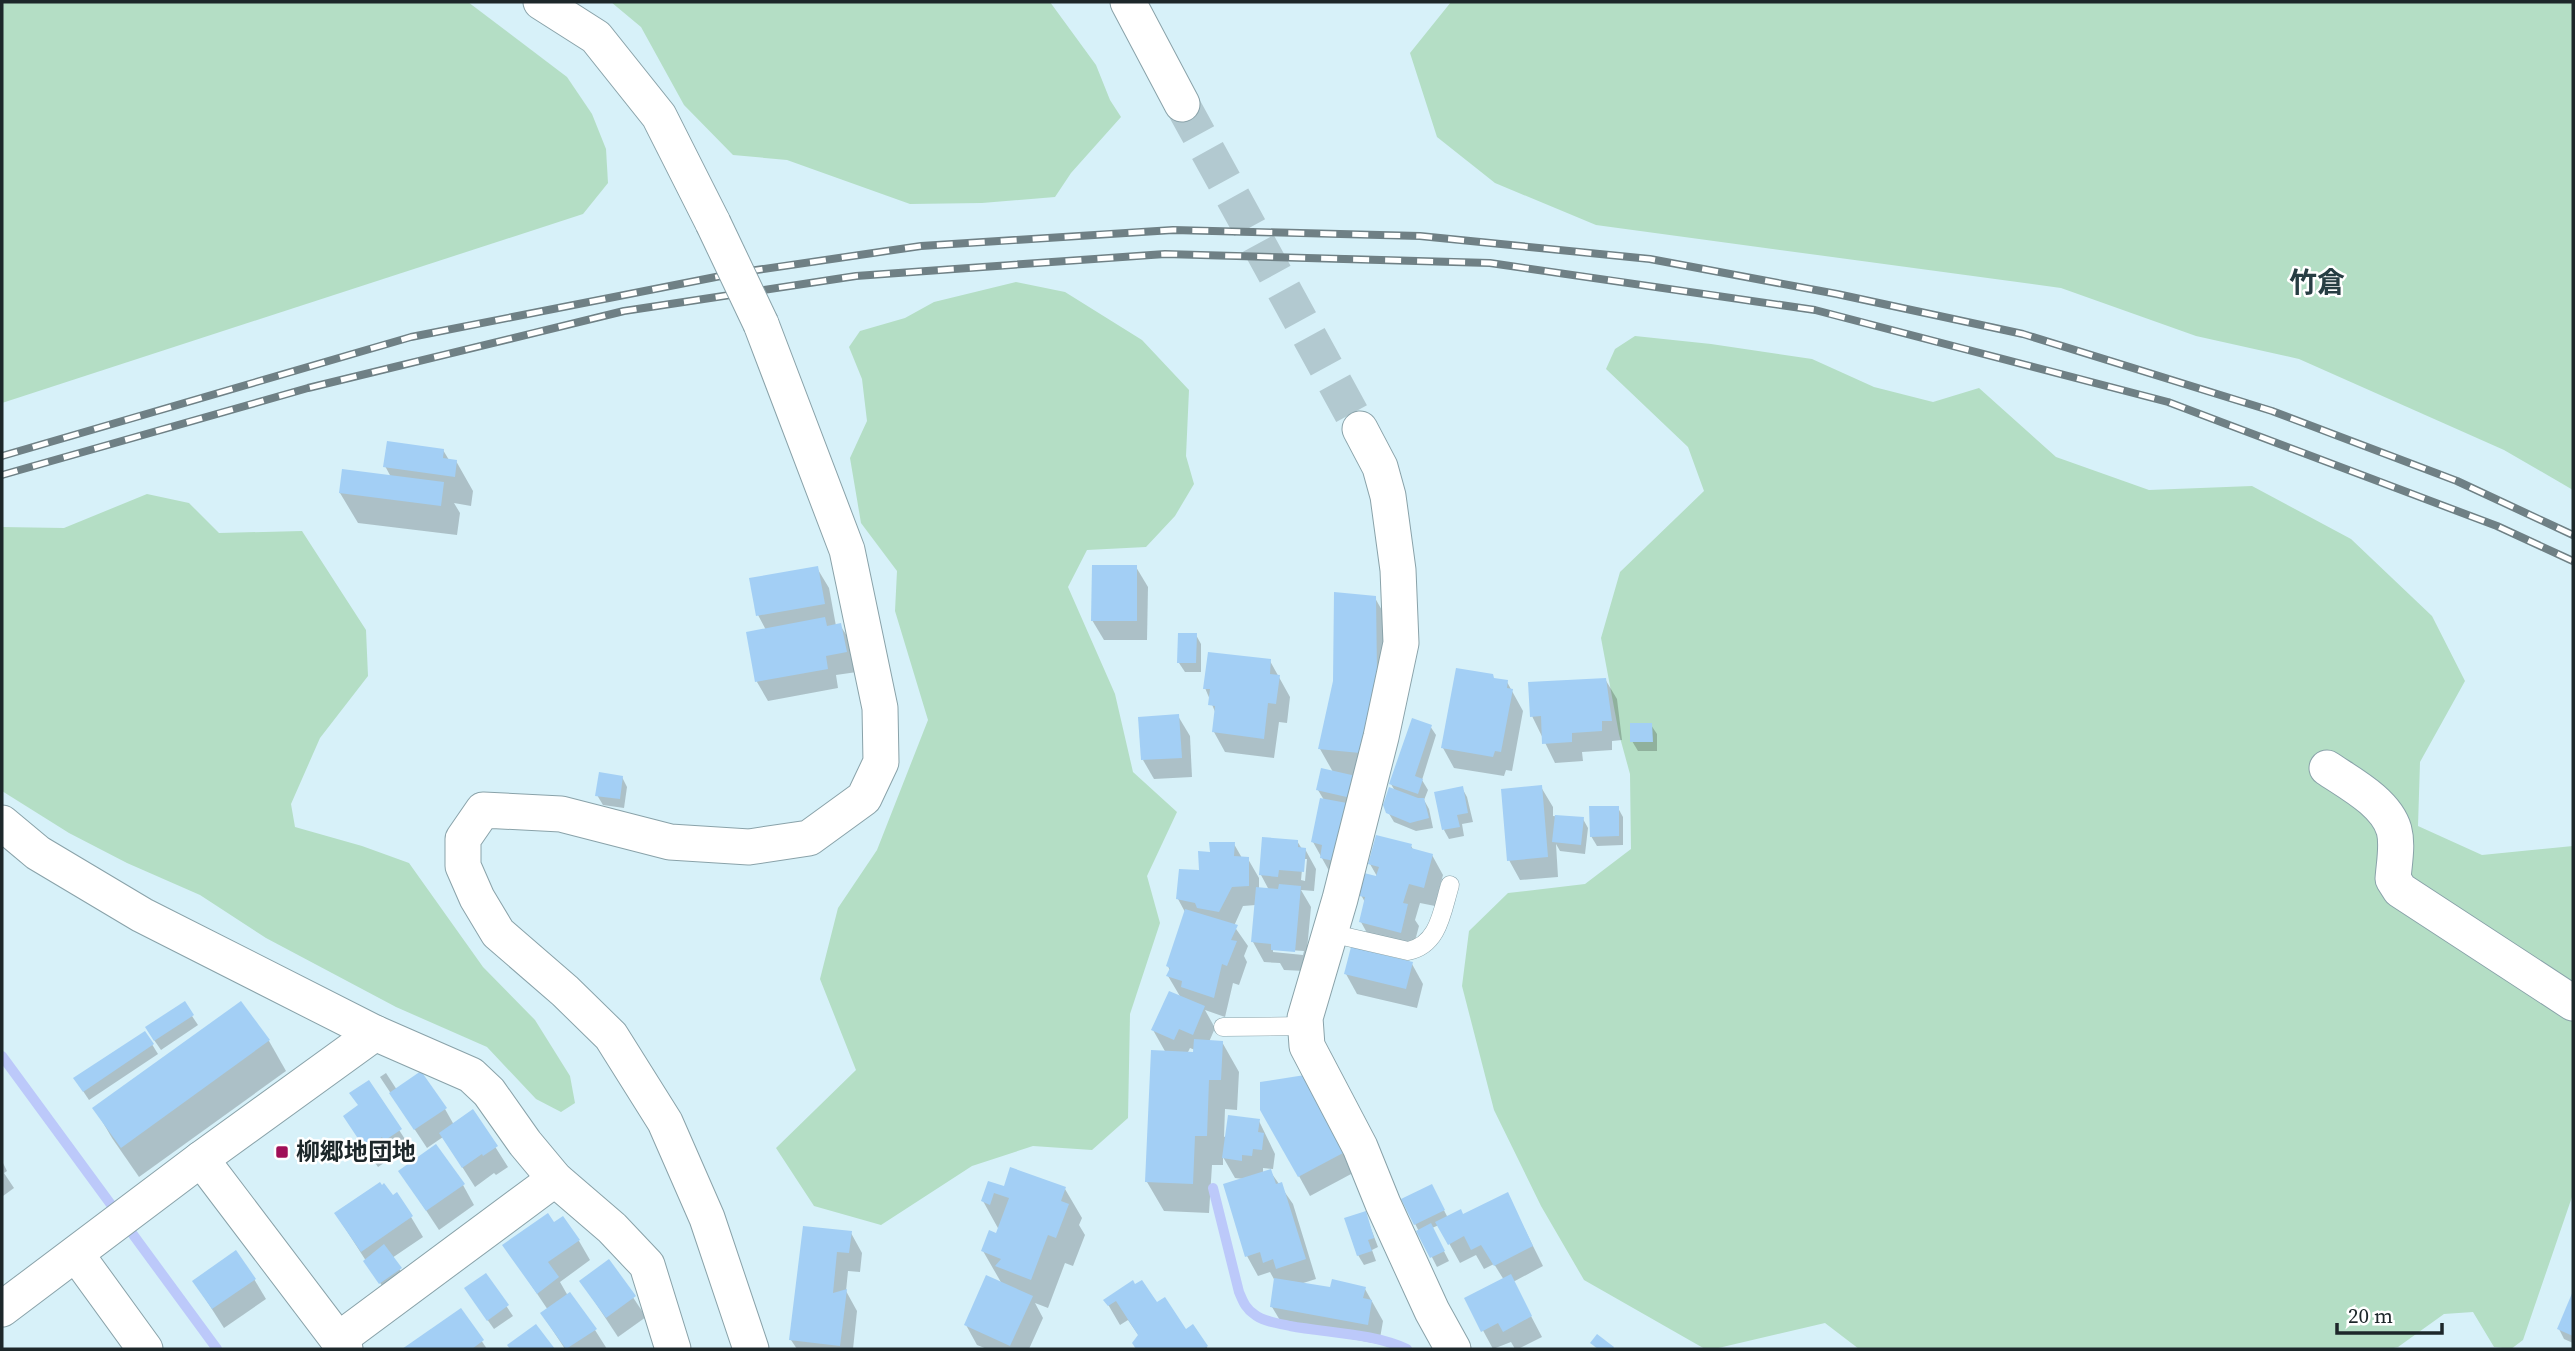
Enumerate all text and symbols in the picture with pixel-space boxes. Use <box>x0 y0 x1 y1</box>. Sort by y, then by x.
district label: 竹倉 <box>2289 263 2345 301</box>
place label: 柳郷地団地 <box>296 1135 416 1168</box>
marker: 柳郷地団地 <box>274 1144 290 1160</box>
scale bar <box>2337 1292 2442 1336</box>
text: 20 m <box>2348 1301 2393 1330</box>

